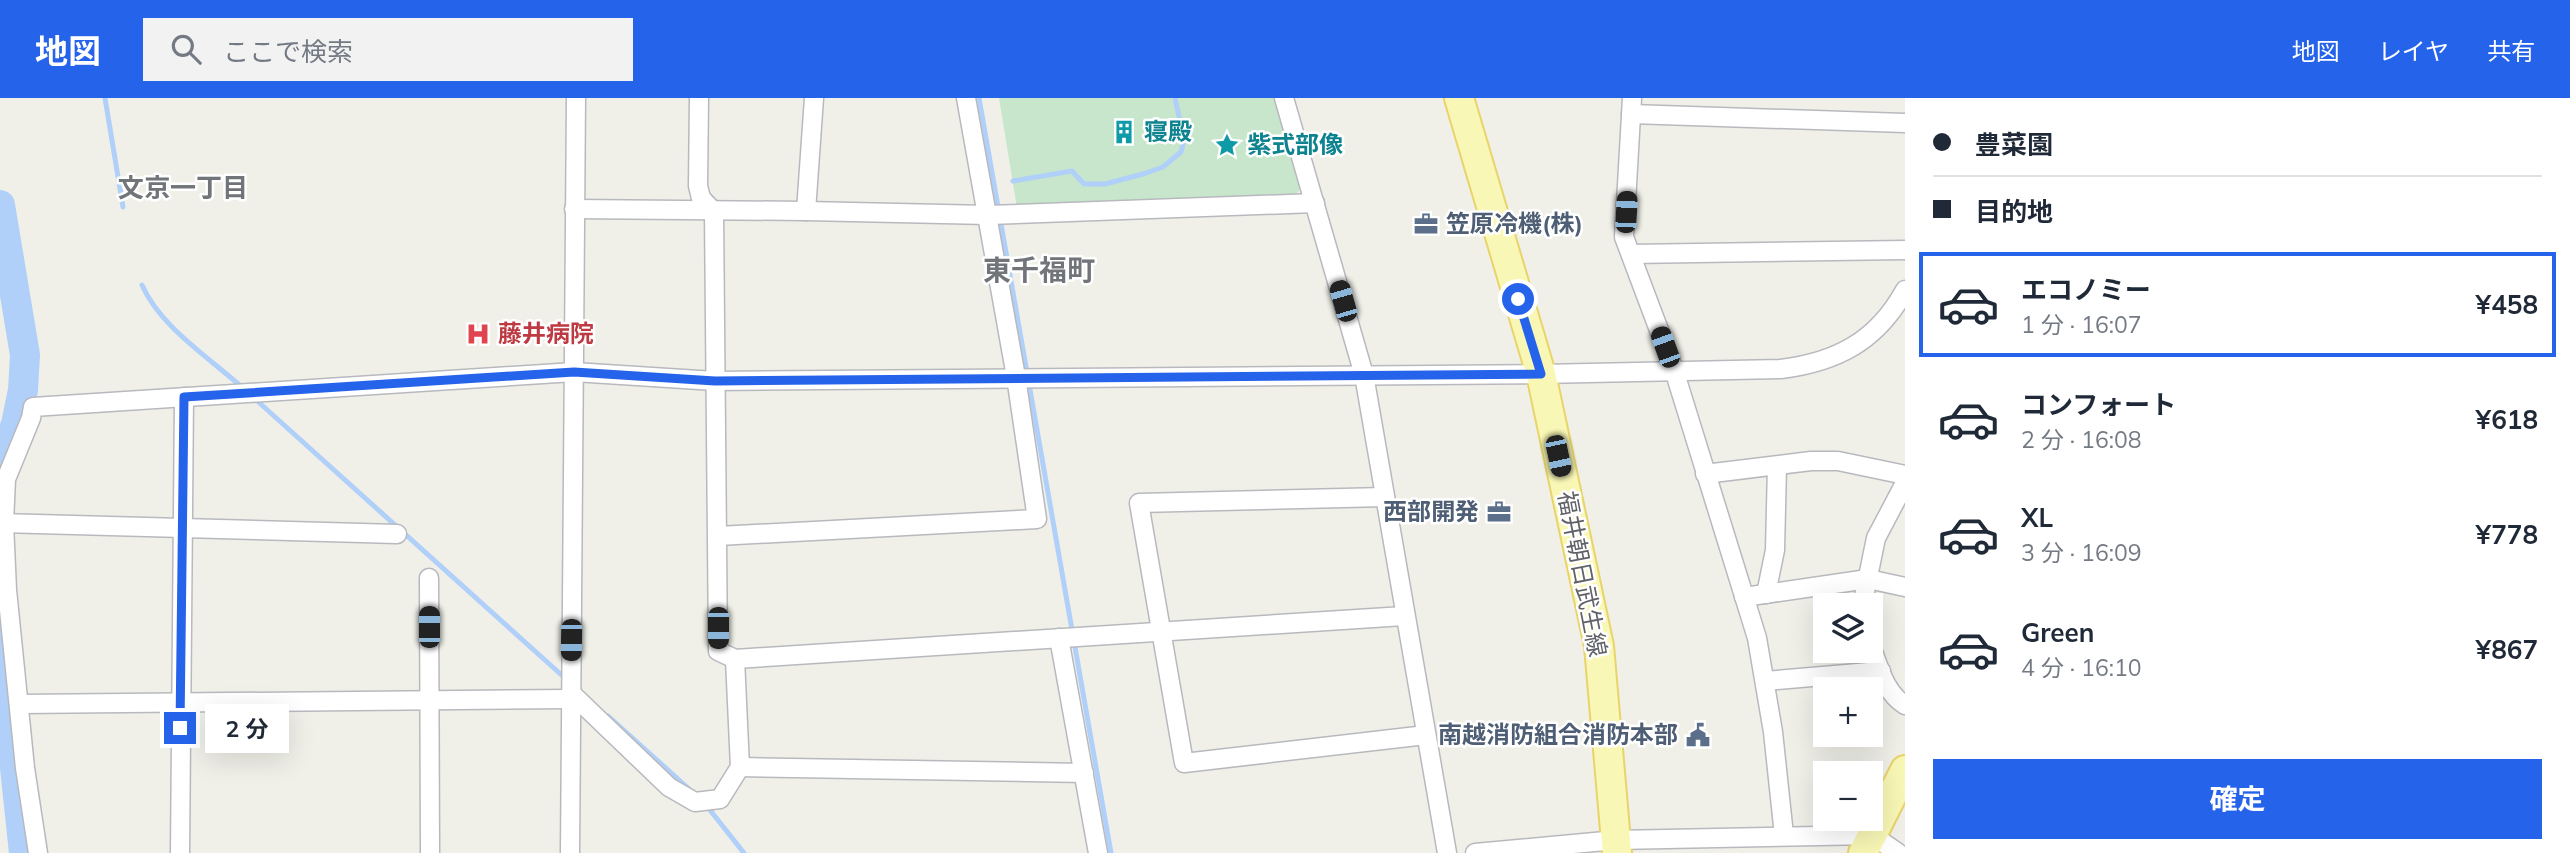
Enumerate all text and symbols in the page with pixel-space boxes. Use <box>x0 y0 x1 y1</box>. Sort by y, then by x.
search box <box>143 18 633 81</box>
text: 地図 <box>35 30 101 71</box>
icon: search <box>167 30 205 68</box>
text: ここで検索 <box>223 35 353 68</box>
text: 地図 <box>2292 36 2340 66</box>
text: レイヤ <box>2378 36 2449 66</box>
text: 共有 <box>2487 36 2535 66</box>
place label: 寝殿 <box>1144 116 1192 146</box>
building icon: 寝殿 <box>1110 118 1138 146</box>
text: 豊菜園 <box>1975 128 2053 161</box>
place label: 紫式部像 <box>1247 129 1343 159</box>
place icon: 紫式部像 <box>1213 131 1241 159</box>
district label: 文京一丁目 <box>118 171 248 204</box>
car <box>1615 190 1638 234</box>
text: 目的地 <box>1975 195 2053 228</box>
place label: 笠原冷機(株) <box>1446 208 1583 238</box>
office icon: 笠原冷機(株) <box>1412 210 1440 238</box>
district label: 東千福町 <box>983 252 1095 287</box>
icon: car <box>1937 273 2000 336</box>
text: エコノミー <box>2021 273 2151 306</box>
car <box>1328 278 1359 324</box>
route start <box>1502 283 1534 315</box>
text: ¥458 <box>2476 288 2538 321</box>
text: 1 分 · 16:07 <box>2021 310 2142 339</box>
place label: 藤井病院 <box>498 318 594 348</box>
hospital icon: 藤井病院 <box>464 320 492 348</box>
car <box>1648 324 1683 370</box>
icon: car <box>1937 388 2000 451</box>
text: コンフォート <box>2021 388 2176 421</box>
text: ¥618 <box>2476 403 2538 436</box>
text: 2 分 · 16:08 <box>2021 425 2142 454</box>
car <box>1544 433 1573 479</box>
street label: 福井朝日武生線 <box>1552 488 1614 659</box>
place label: 西部開発 <box>1383 496 1479 526</box>
office icon: 西部開発 <box>1485 498 1513 526</box>
text: XL <box>2021 501 2053 534</box>
icon: car <box>1937 503 2000 566</box>
text: ¥778 <box>2476 518 2538 551</box>
text: 3 分 · 16:09 <box>2021 538 2142 567</box>
map controls <box>1813 593 1883 831</box>
button: layers <box>1813 593 1883 663</box>
car <box>419 606 440 648</box>
car <box>708 607 729 649</box>
text: Green <box>2021 616 2094 649</box>
icon: car <box>1937 618 2000 681</box>
car <box>561 619 582 661</box>
text: ¥867 <box>2476 633 2538 666</box>
text: 4 分 · 16:10 <box>2021 653 2142 682</box>
button: + <box>1813 677 1883 747</box>
callout: 2 分 <box>204 704 288 752</box>
route end <box>164 712 196 744</box>
text: 2 分 <box>225 714 269 743</box>
place label: 南越消防組合消防本部 <box>1438 719 1678 749</box>
public building icon: 南越消防組合消防本部 <box>1684 721 1712 749</box>
button: 確定 <box>1933 759 2542 839</box>
button: − <box>1813 761 1883 831</box>

